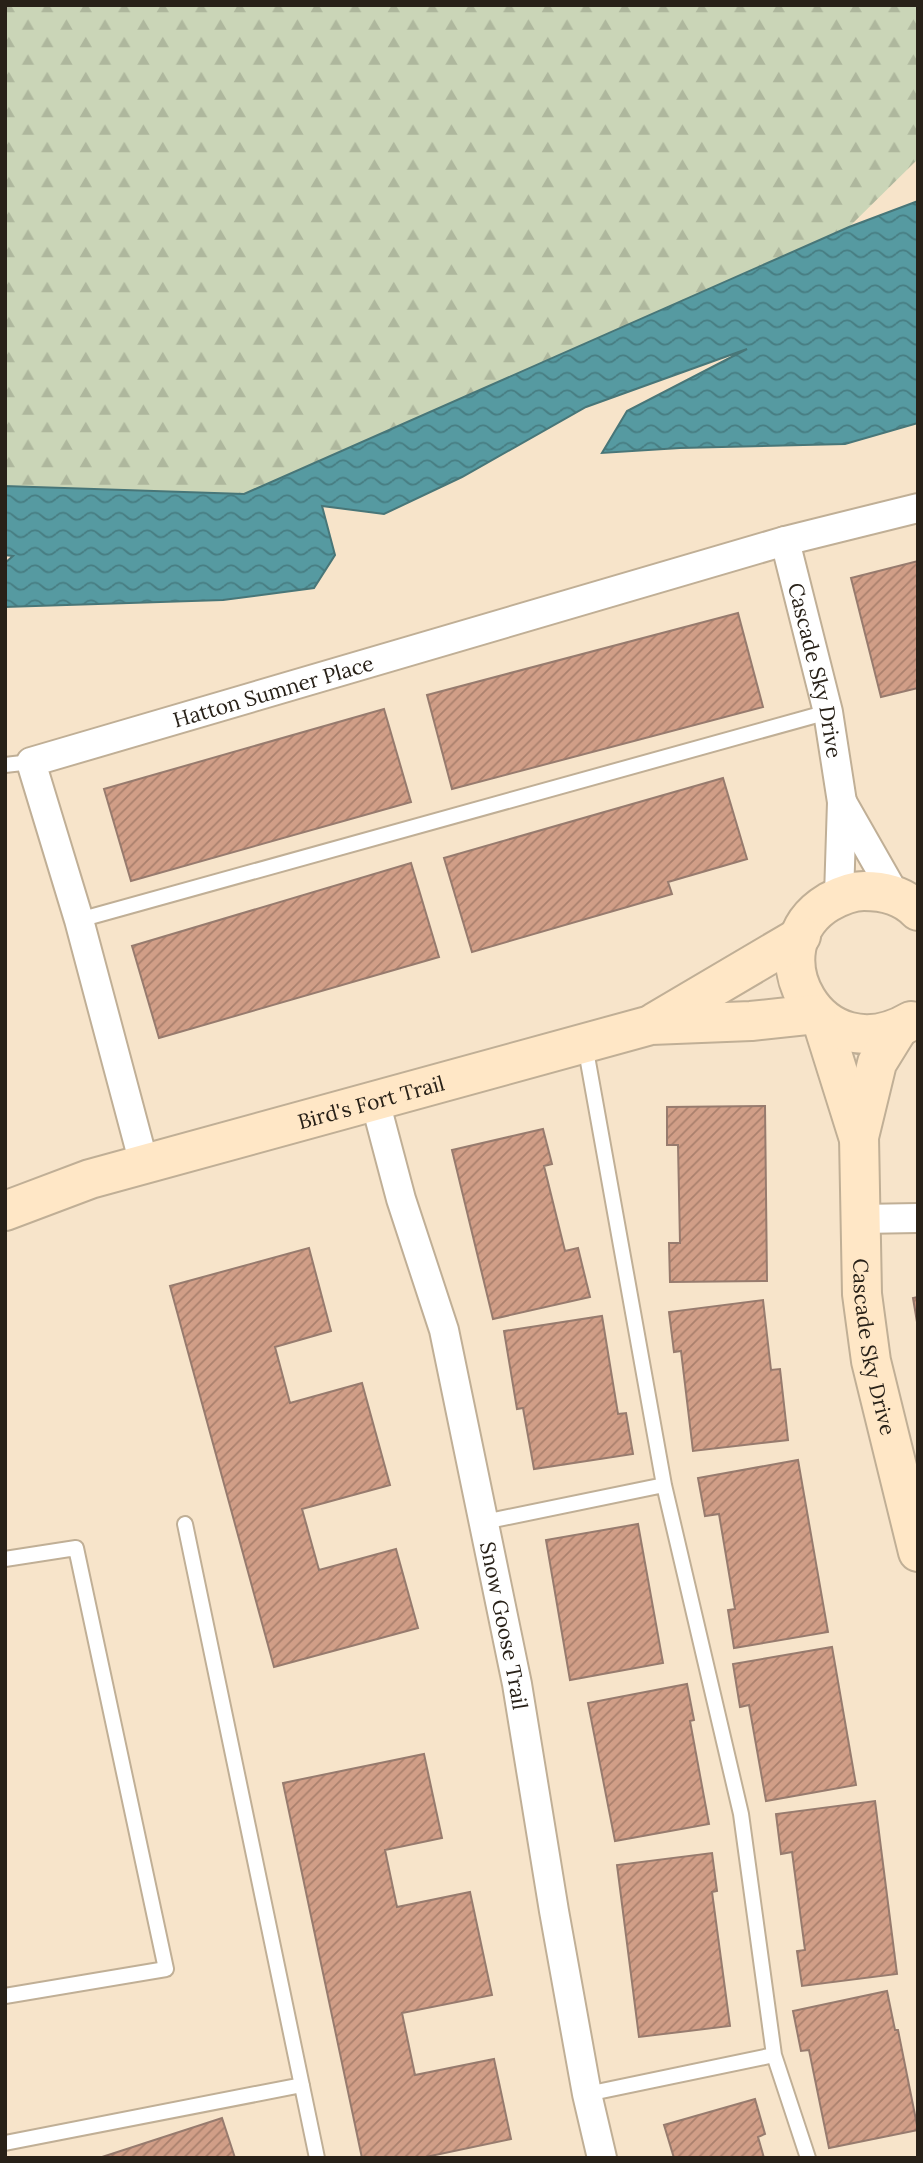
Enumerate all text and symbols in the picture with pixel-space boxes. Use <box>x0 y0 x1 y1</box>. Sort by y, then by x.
street label: Cascade Sky Drive <box>783 580 848 760</box>
street label: Hatton Sumner Place <box>170 649 377 733</box>
street label: Bird's Fort Trail <box>294 1069 447 1135</box>
street label: Cascade Sky Drive <box>848 1258 902 1438</box>
street label: Snow Goose Trail <box>474 1539 534 1711</box>

